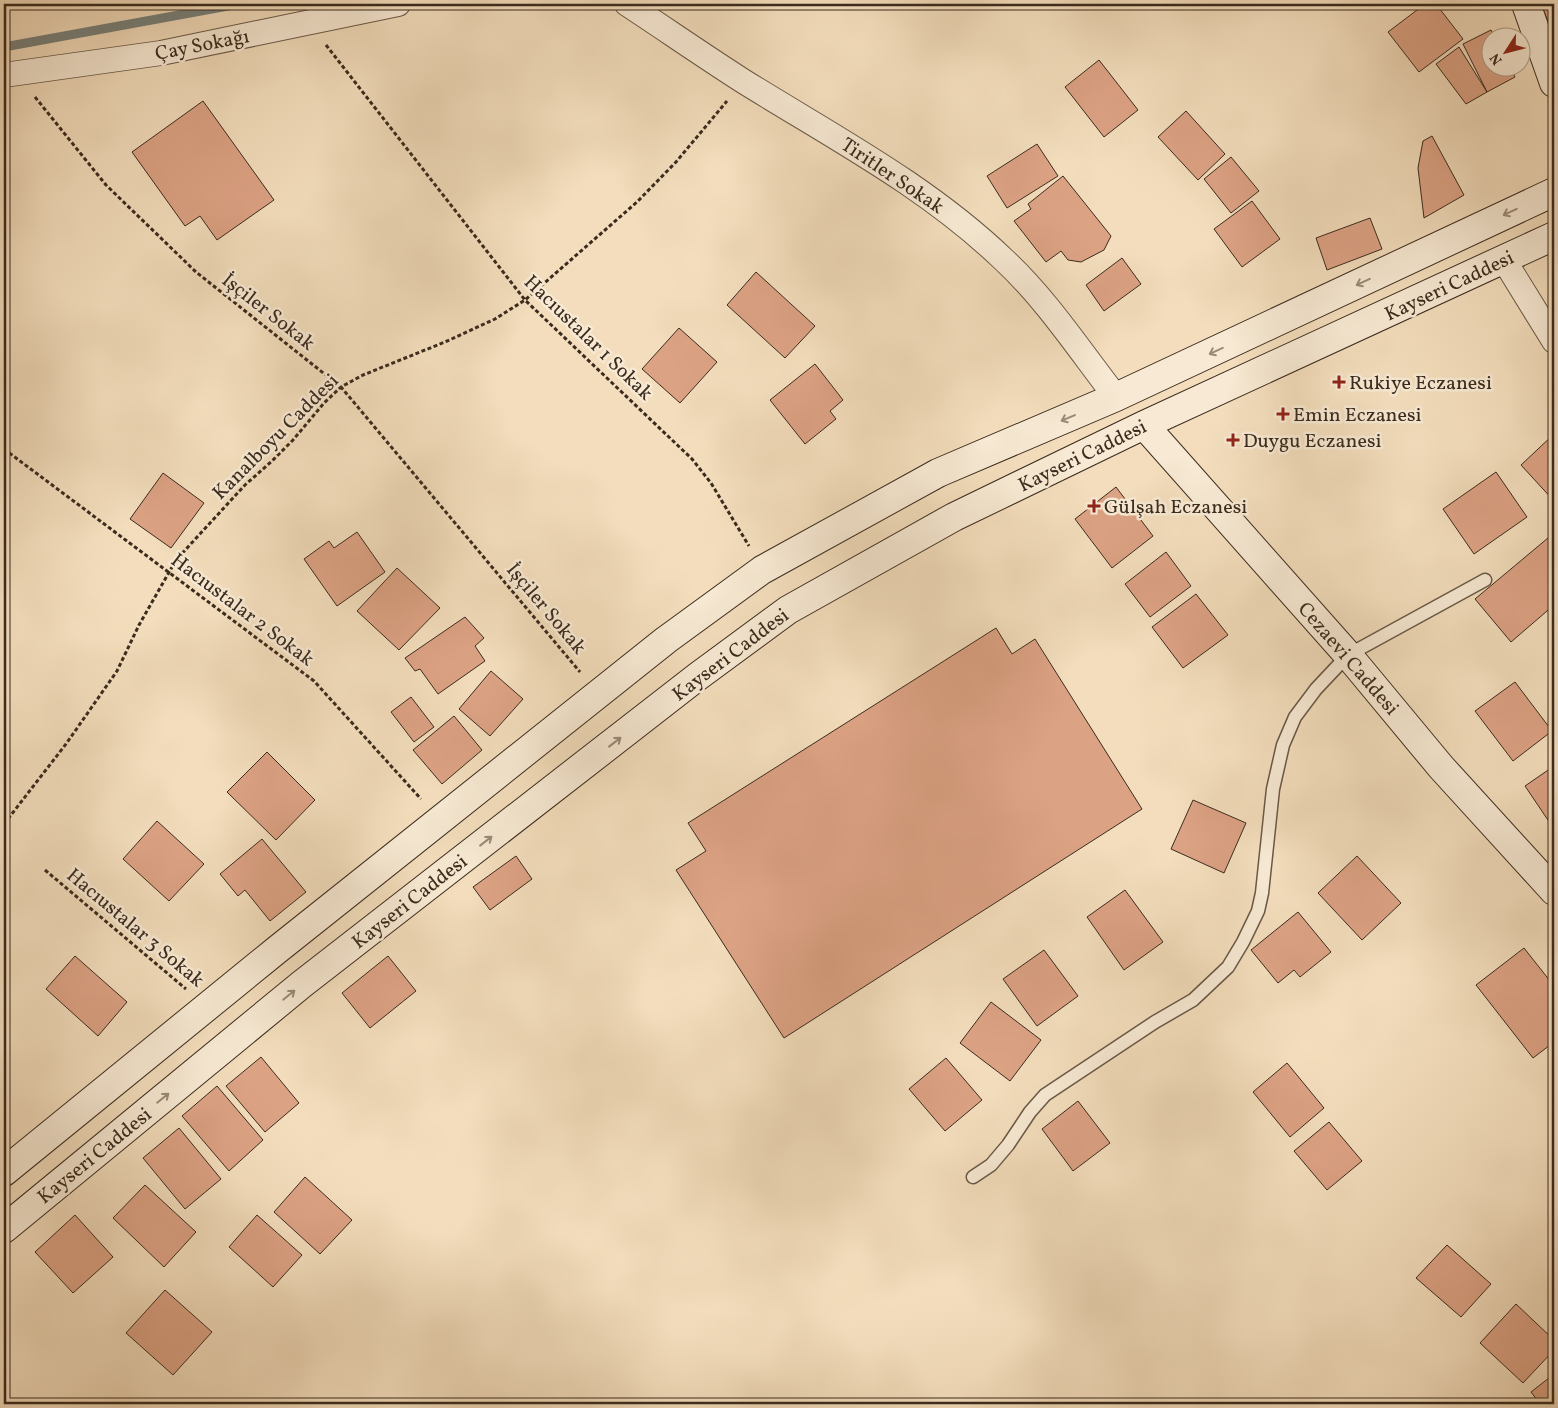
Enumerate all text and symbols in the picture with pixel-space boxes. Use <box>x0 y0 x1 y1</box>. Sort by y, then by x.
street label: Çay Sokağı <box>153 23 252 69</box>
north arrow <box>1480 28 1530 78</box>
text: N <box>1486 49 1507 68</box>
street label: Tiritler Sokak <box>835 132 949 222</box>
one-way arrow <box>1503 208 1518 218</box>
street label: Kayseri Caddesi <box>1381 245 1519 329</box>
street label: İşçiler Sokak <box>215 267 320 358</box>
street label: Hacıustalar 1 Sokak <box>517 269 659 408</box>
one-way arrow <box>1356 277 1371 287</box>
one-way arrow <box>1209 346 1224 356</box>
street label: Kanalboyu Caddesi <box>207 368 346 507</box>
place label: Rukiye Eczanesi <box>1349 370 1492 398</box>
marker: Rukiye Eczanesi <box>1333 376 1345 388</box>
place label: Emin Eczanesi <box>1293 402 1422 430</box>
marker: Emin Eczanesi <box>1277 408 1289 420</box>
one-way arrow <box>1061 413 1076 423</box>
street label: Kayseri Caddesi <box>1014 414 1152 500</box>
place label: Duygu Eczanesi <box>1243 428 1382 456</box>
marker: Duygu Eczanesi <box>1227 434 1239 446</box>
place label: Gülşah Eczanesi <box>1104 494 1247 522</box>
marker: Gülşah Eczanesi <box>1088 500 1100 512</box>
street label: Hacıustalar 2 Sokak <box>164 547 319 674</box>
street label: İşçiler Sokak <box>499 558 592 661</box>
street label: Cezaevi Caddesi <box>1290 597 1405 722</box>
street label: Kayseri Caddesi <box>667 602 795 709</box>
one-way arrow <box>608 736 621 747</box>
one-way arrow <box>479 836 492 847</box>
street label: Kayseri Caddesi <box>347 849 474 957</box>
street label: Hacıustalar 3 Sokak <box>60 862 210 995</box>
one-way arrow <box>282 990 295 1001</box>
one-way arrow <box>157 1092 170 1103</box>
street label: Kayseri Caddesi <box>32 1102 158 1211</box>

